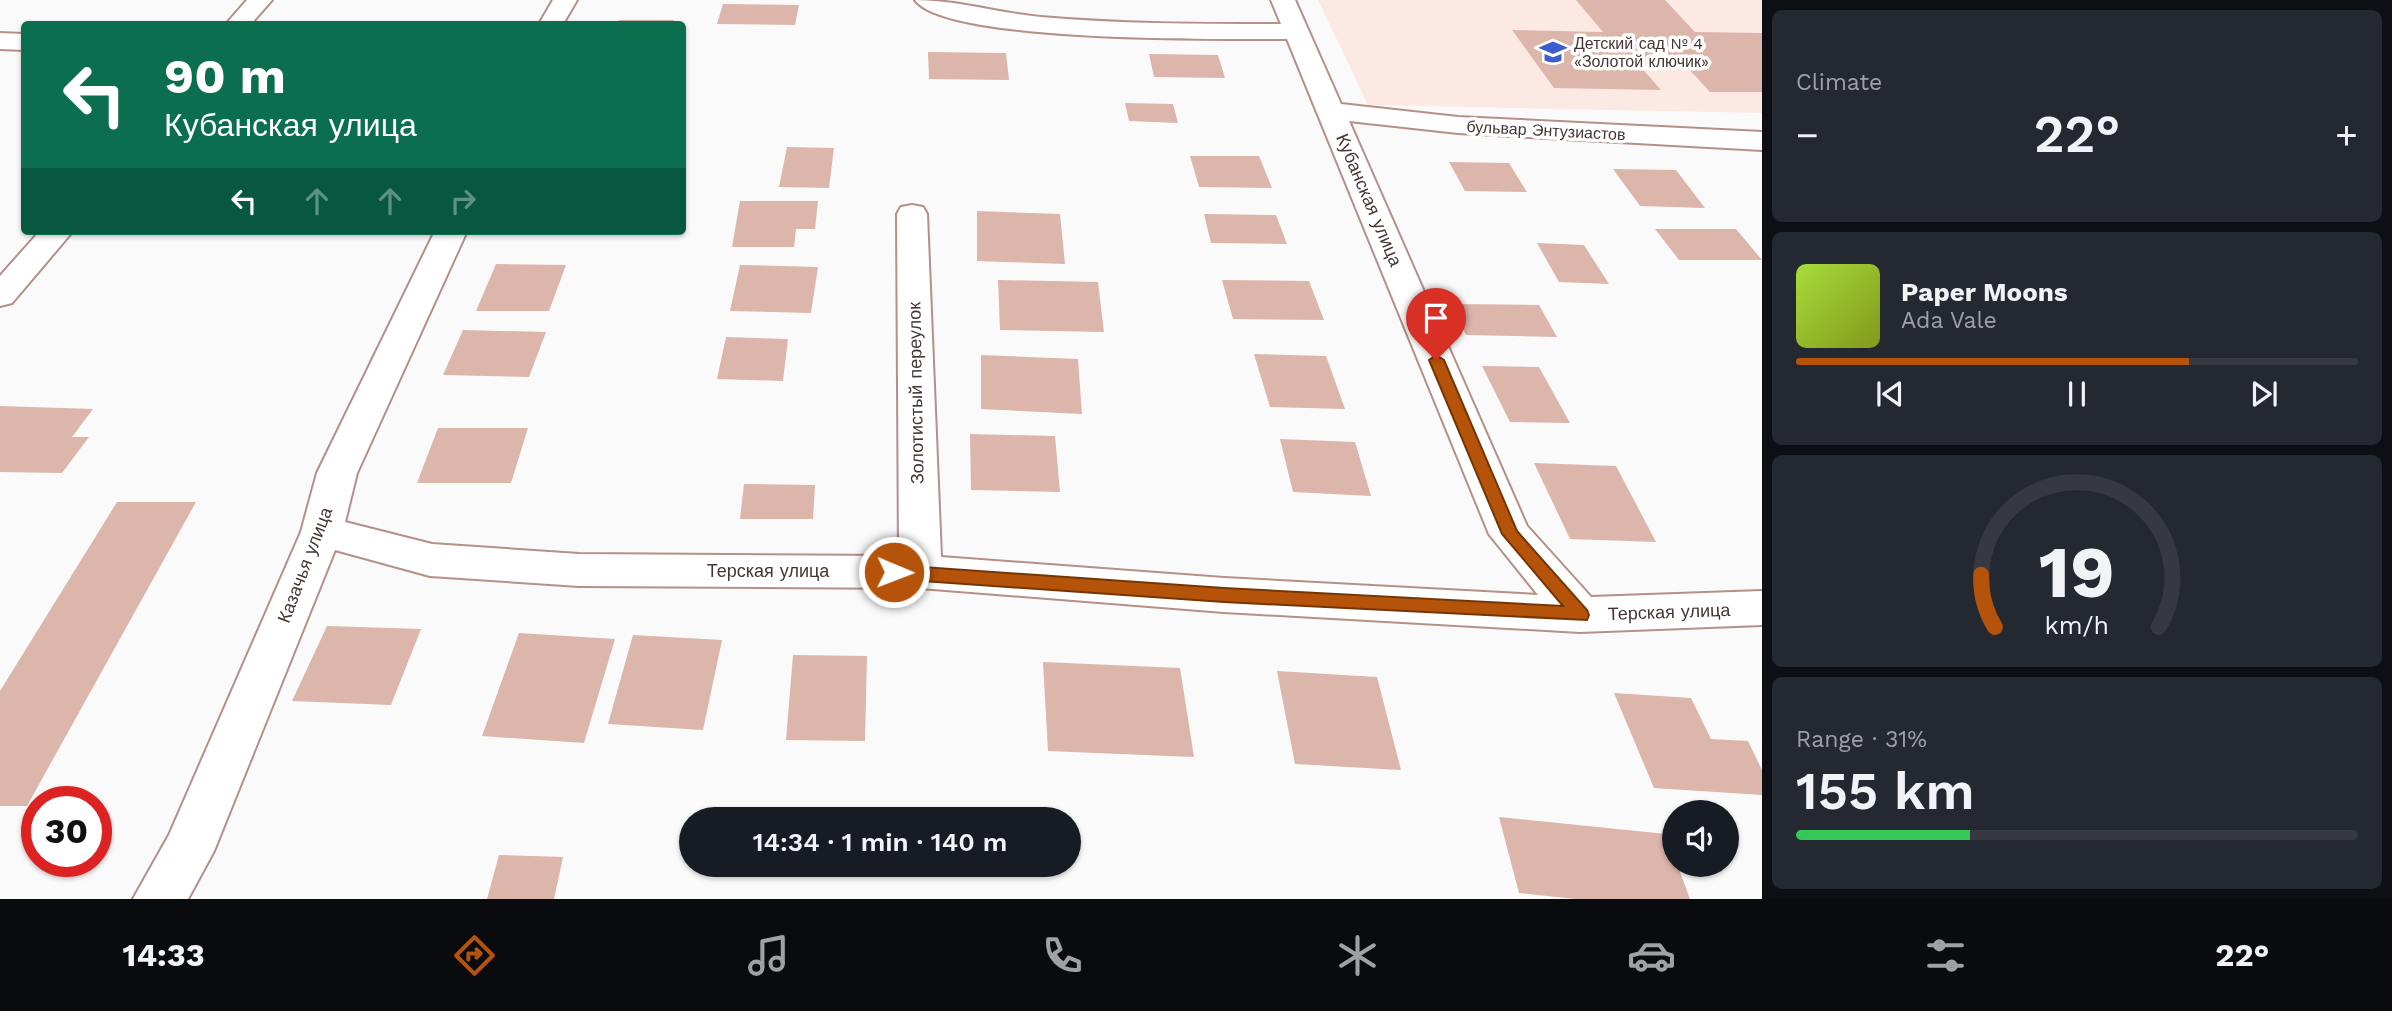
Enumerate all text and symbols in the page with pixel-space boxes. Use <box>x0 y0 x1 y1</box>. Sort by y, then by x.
place label: Детский сад № 4 «Золотой ключик» <box>1574 34 1709 71</box>
school or university icon: Детский сад № 4 «Золотой ключик» <box>1538 37 1568 67</box>
text: 90 m <box>164 47 286 105</box>
icon: left <box>49 49 140 140</box>
text: Climate <box>1796 69 1882 96</box>
text: 22° <box>2034 104 2120 165</box>
text: Кубанская улица <box>164 106 417 144</box>
text: − <box>1796 113 1819 157</box>
text: + <box>2335 113 2358 157</box>
street label: бульвар Энтузиастов <box>1466 117 1626 144</box>
street label: Кубанская улица <box>1332 130 1407 270</box>
icon: left <box>225 182 263 220</box>
icon: ahead <box>298 182 336 220</box>
icon: ahead <box>371 182 409 220</box>
icon: right <box>444 182 482 220</box>
text: Paper Moons <box>1901 277 2068 307</box>
pin <box>1406 288 1466 360</box>
icon: arrive <box>1417 299 1455 337</box>
street label: Золотистый переулок <box>903 302 928 484</box>
text: Ada Vale <box>1901 307 1997 334</box>
icon: previous <box>1871 375 1909 413</box>
icon: pause <box>2058 375 2096 413</box>
icon: next <box>2245 375 2283 413</box>
street label: Казачья улица <box>273 503 337 626</box>
text: 19 <box>2039 529 2115 615</box>
position arrow <box>857 535 931 609</box>
street label: Терская улица <box>707 560 830 581</box>
street label: Терская улица <box>1607 599 1732 624</box>
text: km/h <box>2045 610 2109 639</box>
text: Range · 31% <box>1796 726 1927 753</box>
text: 155 km <box>1796 761 1975 822</box>
speed limit sign: 30 <box>21 786 112 877</box>
map controls <box>1662 800 1739 877</box>
button: sound <box>1662 800 1739 877</box>
text: 14:34 · 1 min · 140 m <box>753 827 1007 857</box>
icon: directions <box>450 931 499 980</box>
icon: music <box>744 931 793 980</box>
icon: phone <box>1038 931 1087 980</box>
icon: climate <box>1333 931 1382 980</box>
icon: car <box>1627 931 1676 980</box>
icon: filters <box>1921 931 1970 980</box>
text: 14:33 <box>123 936 205 974</box>
text: 22° <box>2215 936 2269 974</box>

